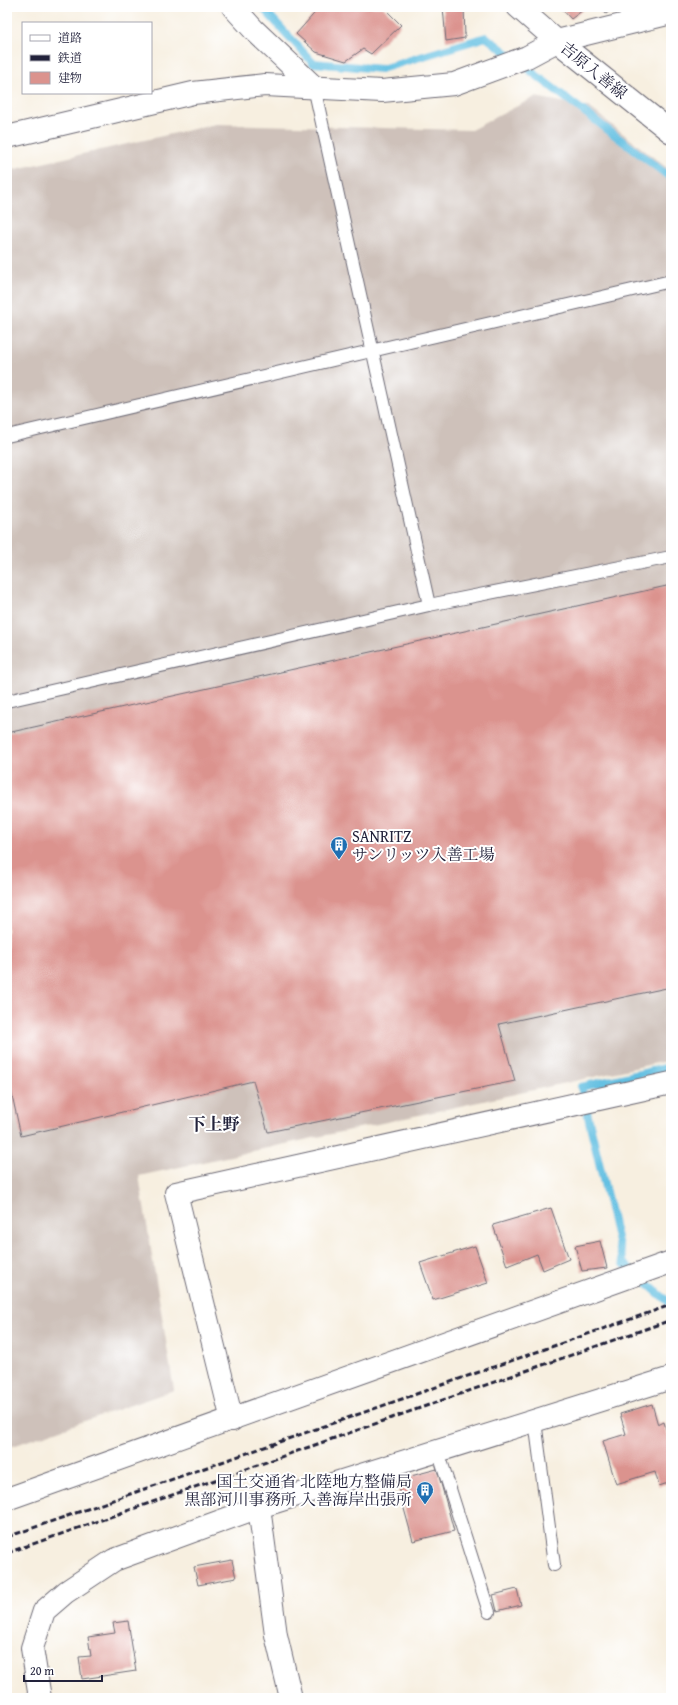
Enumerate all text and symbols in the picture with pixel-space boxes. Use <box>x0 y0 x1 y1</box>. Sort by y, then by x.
legend <box>22 22 152 94</box>
text: 道路 <box>58 29 82 46</box>
street label: 吉原入善線 <box>555 35 633 105</box>
text: 鉄道 <box>57 49 82 66</box>
text: 建物 <box>58 69 82 86</box>
place label: SANRITZ サンリッツ入善工場 <box>352 824 495 866</box>
building icon: SANRITZ サンリッツ入善工場 <box>329 835 349 860</box>
district label: 下上野 <box>189 1111 240 1136</box>
place label: 国土交通省 北陸地方整備局 黒部河川事務所 入善海岸出張所 <box>184 1469 412 1511</box>
building icon: 国土交通省 北陸地方整備局 黒部河川事務所 入善海岸出張所 <box>415 1480 435 1505</box>
scale bar <box>24 1657 102 1683</box>
text: 20 m <box>30 1662 54 1679</box>

